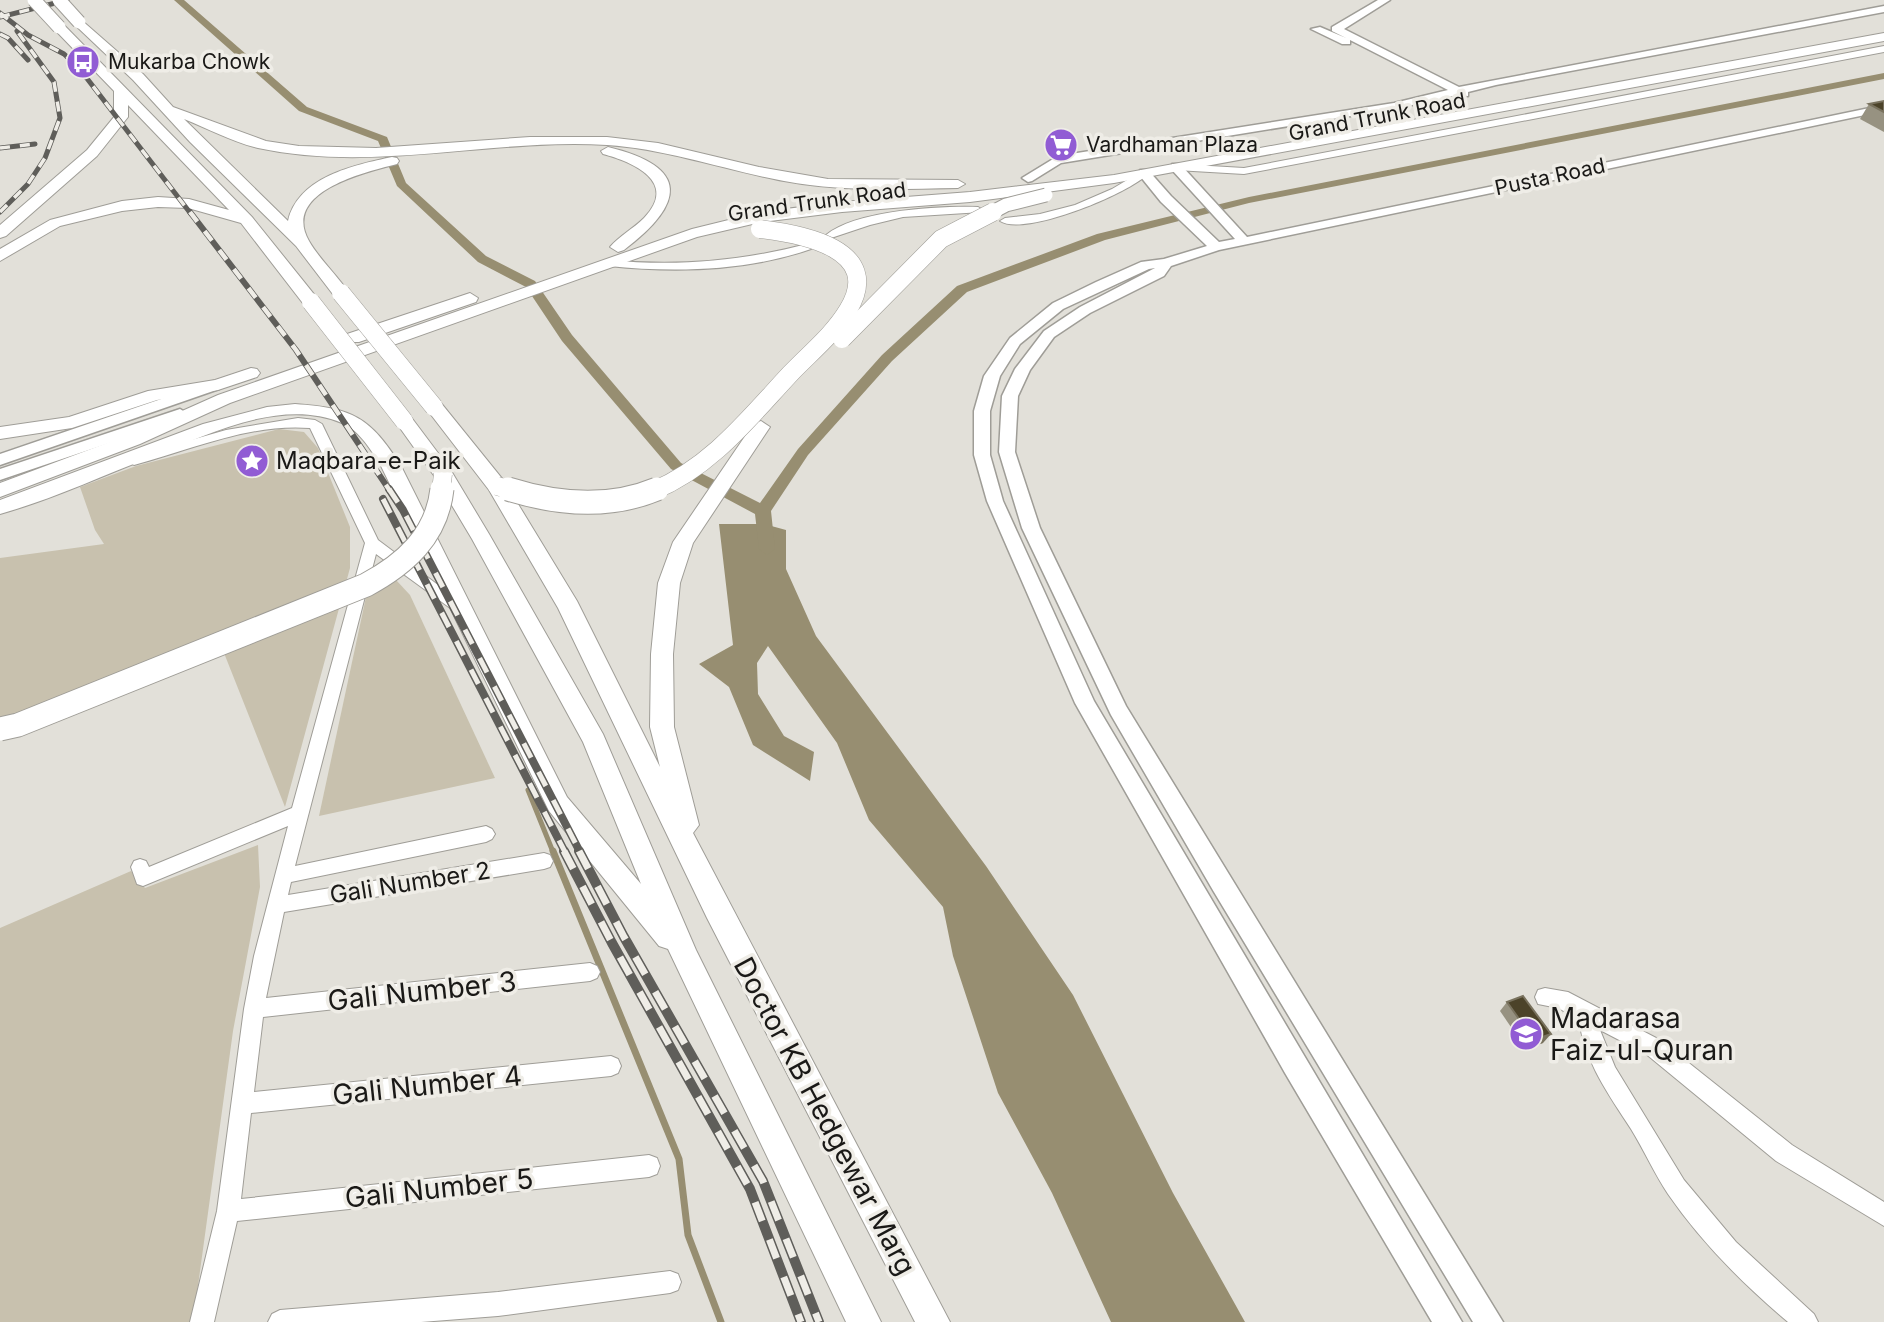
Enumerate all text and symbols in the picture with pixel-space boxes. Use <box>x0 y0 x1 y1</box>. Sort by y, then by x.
bus stop icon: Mukarba Chowk <box>64 43 102 81</box>
place label: Mukarba Chowk <box>108 49 271 74</box>
street label: Grand Trunk Road <box>1286 87 1468 146</box>
supermarket icon: Vardhaman Plaza <box>1042 126 1080 164</box>
place label: Vardhaman Plaza <box>1086 132 1258 157</box>
street label: Pusta Road <box>1492 153 1607 200</box>
street label: Grand Trunk Road <box>726 177 908 226</box>
place icon: Maqbara-e-Paik <box>233 442 271 480</box>
place label: Maqbara-e-Paik <box>276 446 461 475</box>
street label: Gali Number 2 <box>328 856 492 910</box>
street label: Doctor KB Hedgewar Marg <box>727 951 923 1281</box>
street label: Gali Number 3 <box>326 964 518 1018</box>
place label: Madarasa Faiz-ul-Quran <box>1550 1001 1734 1067</box>
school or university icon: Madarasa Faiz-ul-Quran <box>1507 1015 1545 1053</box>
street label: Gali Number 4 <box>331 1058 523 1112</box>
street label: Gali Number 5 <box>343 1161 535 1215</box>

